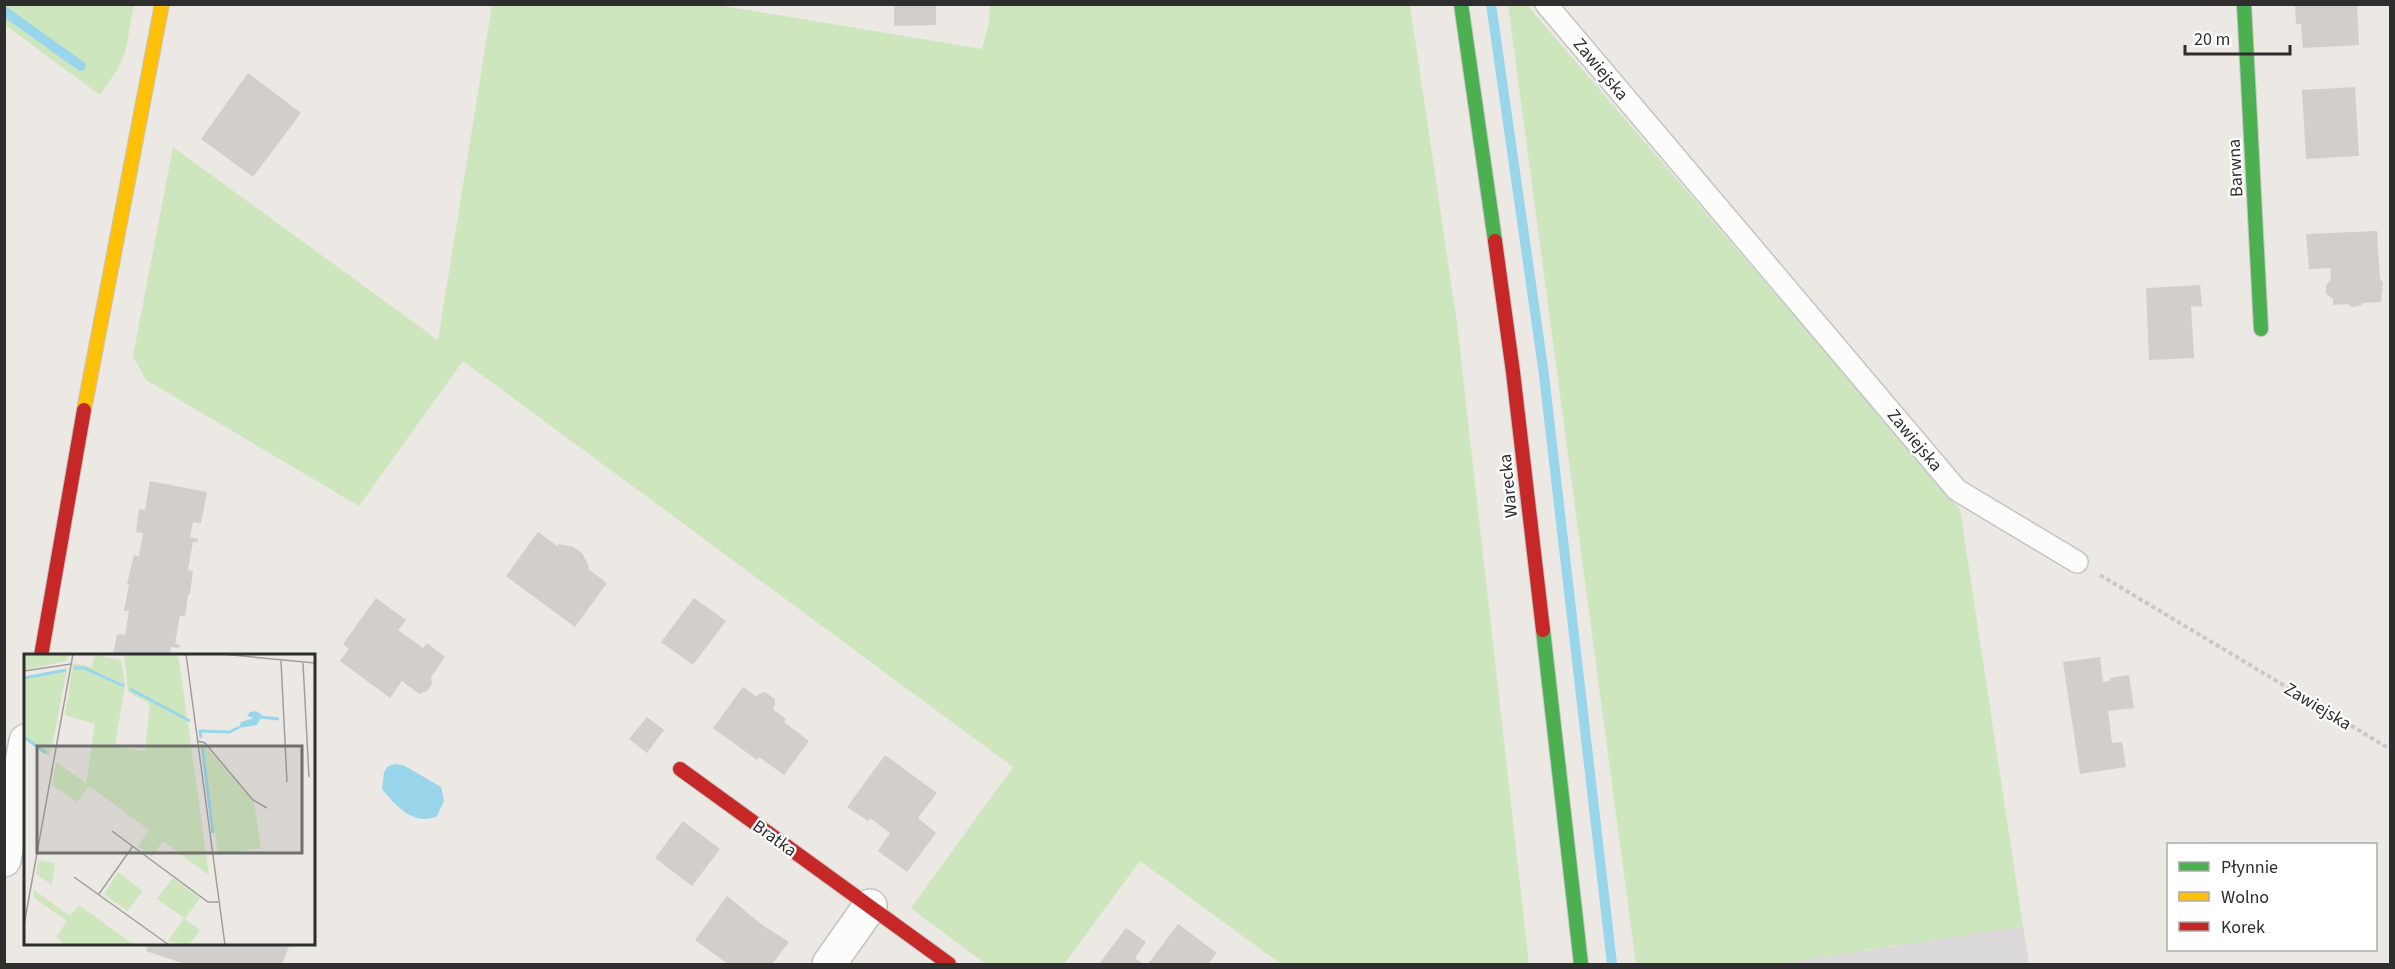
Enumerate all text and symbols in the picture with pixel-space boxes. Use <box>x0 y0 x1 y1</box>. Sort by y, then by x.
scale bar <box>2185 18 2290 56</box>
text: 20 m <box>2194 27 2230 52</box>
street label: Zawiejska <box>1567 33 1634 106</box>
street label: Barwna <box>2221 138 2250 198</box>
street label: Zawiejska <box>1881 404 1948 477</box>
street label: Warecka <box>1493 453 1524 519</box>
inset map <box>24 654 315 945</box>
street label: Zawiejska <box>2279 677 2356 736</box>
street label: Bratka <box>747 814 802 863</box>
legend <box>2167 843 2377 951</box>
text: Płynnie <box>2221 855 2278 880</box>
text: Wolno <box>2221 885 2269 910</box>
text: Korek <box>2221 915 2265 940</box>

